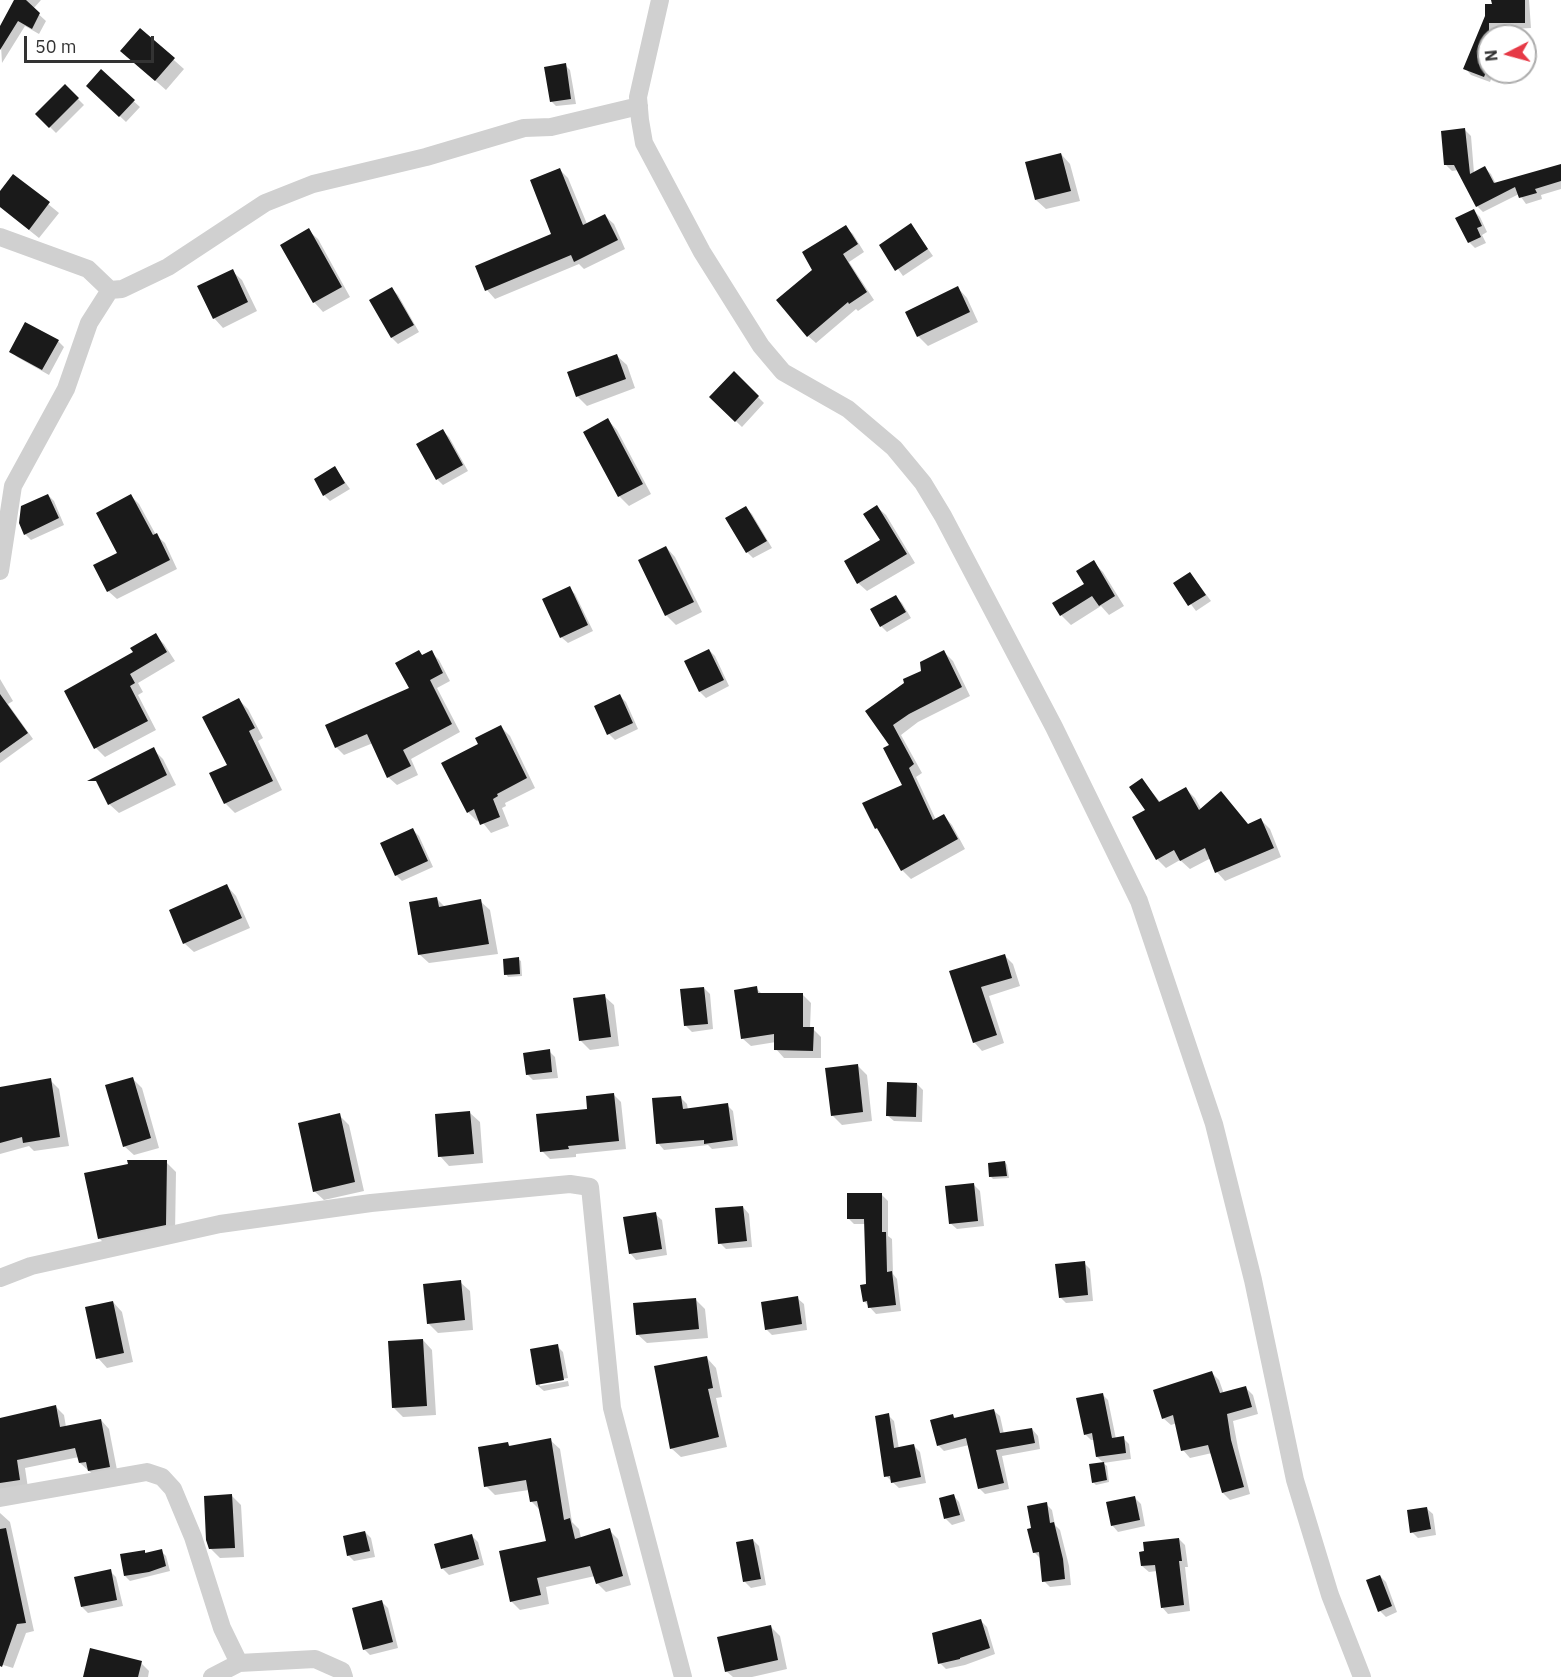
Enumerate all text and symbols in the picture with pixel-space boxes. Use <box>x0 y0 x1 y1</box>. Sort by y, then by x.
scale bar <box>27 24 158 62</box>
north arrow <box>1477 24 1537 84</box>
text: 50 m <box>35 35 77 58</box>
text: N <box>1481 49 1502 62</box>

